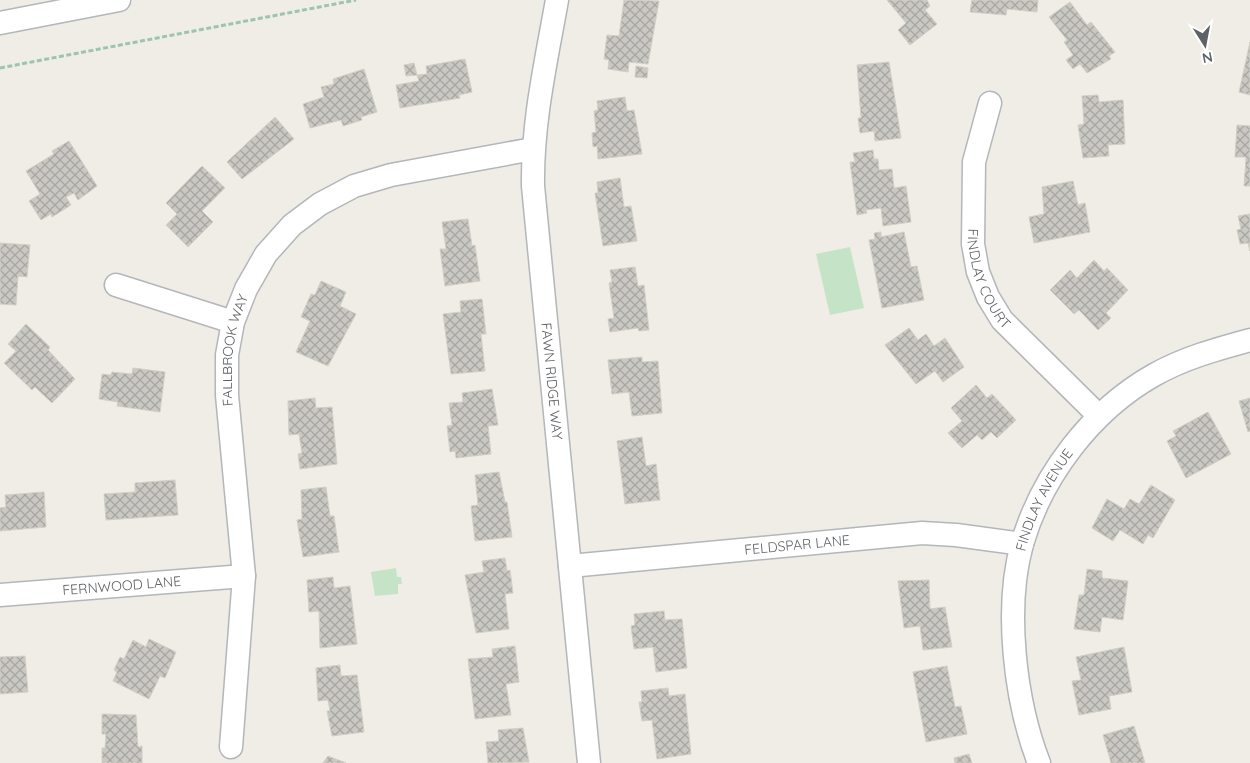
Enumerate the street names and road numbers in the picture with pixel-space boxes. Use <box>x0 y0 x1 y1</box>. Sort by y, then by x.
street label: FINDLAY COURT <box>963 228 1015 333</box>
street label: FALLBROOK WAY <box>218 291 252 407</box>
street label: FAWN RIDGE WAY <box>537 322 567 441</box>
street label: FINDLAY AVENUE <box>1012 445 1077 553</box>
street label: FELDSPAR LANE <box>743 531 851 559</box>
street label: FERNWOOD LANE <box>62 572 182 599</box>

